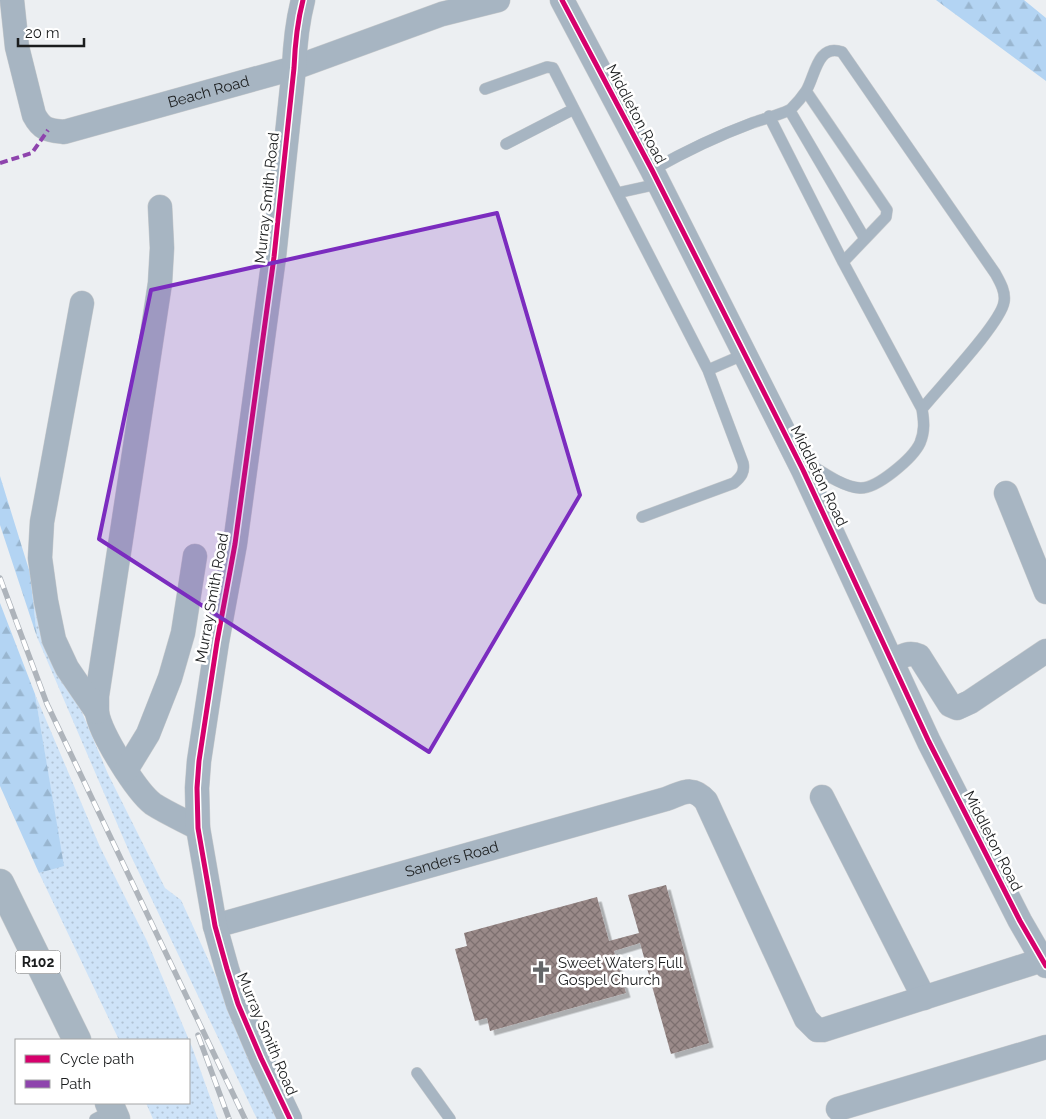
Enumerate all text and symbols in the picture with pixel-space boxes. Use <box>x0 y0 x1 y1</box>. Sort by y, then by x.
scale bar <box>18 15 84 47</box>
text: 20 m <box>25 24 60 42</box>
street label: Middleton Road <box>602 61 670 167</box>
street label: Beach Road <box>166 72 251 112</box>
street label: Murray Smith Road <box>251 132 283 264</box>
street label: Middleton Road <box>787 422 851 530</box>
street label: Murray Smith Road <box>192 532 232 664</box>
street label: Middleton Road <box>960 788 1026 894</box>
street label: Sanders Road <box>403 838 501 881</box>
road number: R102 <box>15 950 60 974</box>
place label: Sweet Waters Full Gospel Church <box>558 954 684 989</box>
church icon: Sweet Waters Full Gospel Church <box>528 959 554 985</box>
street label: Murray Smith Road <box>233 970 301 1098</box>
legend <box>15 1039 190 1104</box>
text: Cycle path <box>60 1050 134 1068</box>
text: Path <box>60 1075 91 1093</box>

